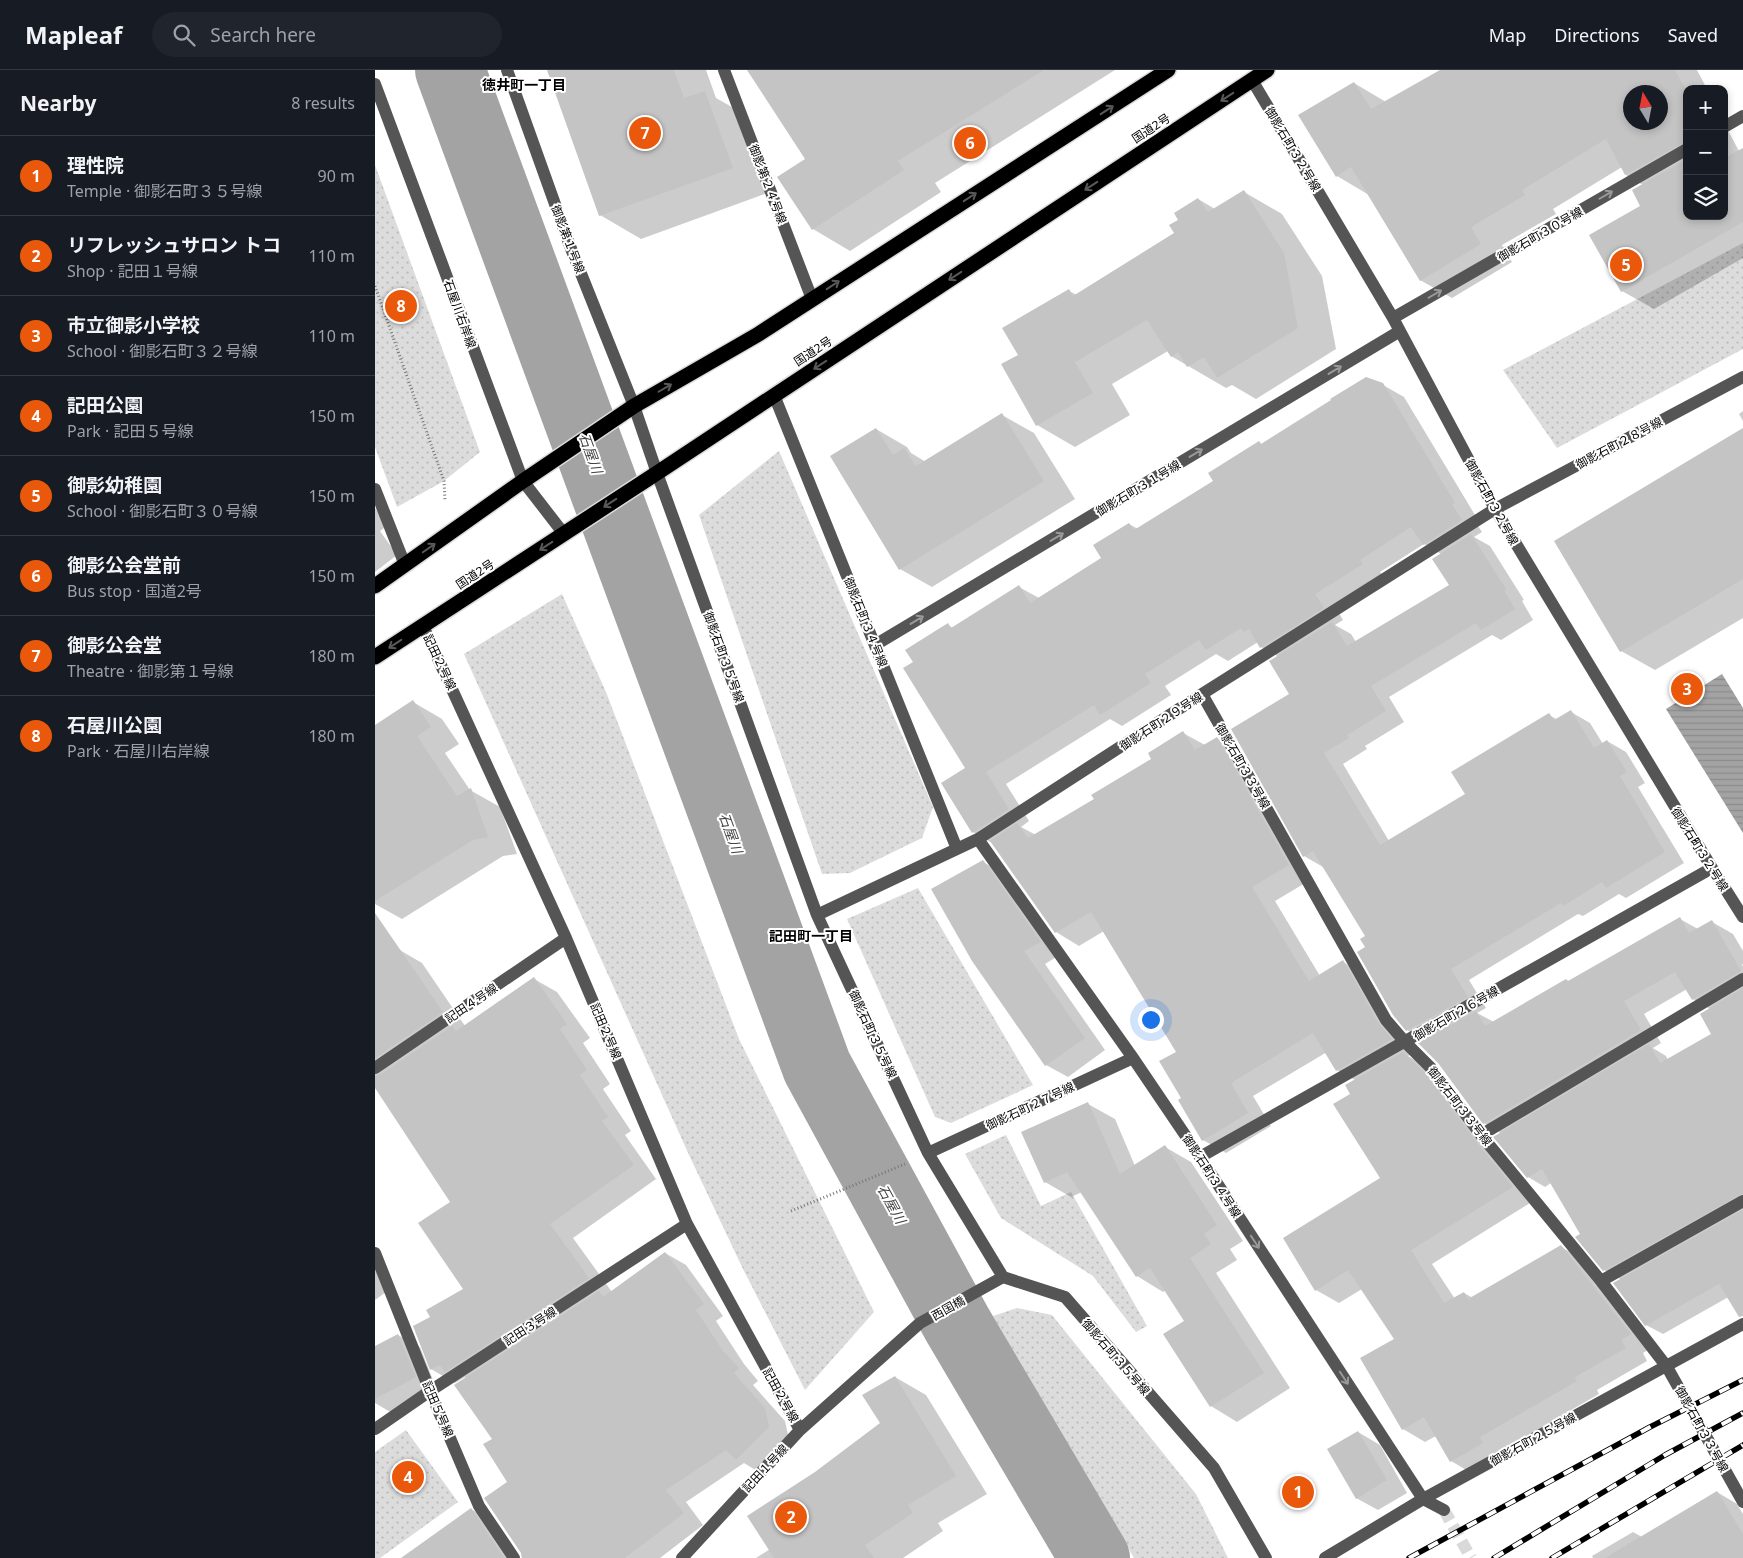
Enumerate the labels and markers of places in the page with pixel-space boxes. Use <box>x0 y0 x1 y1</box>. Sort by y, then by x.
pin: 7 <box>629 114 661 152</box>
pin: 6 <box>954 124 986 162</box>
pin: 5 <box>1610 246 1642 284</box>
pin: 8 <box>385 287 417 325</box>
pin: 3 <box>1671 670 1703 708</box>
pin: 4 <box>392 1458 424 1496</box>
pin: 1 <box>1282 1473 1314 1511</box>
pin: 2 <box>775 1498 807 1536</box>

